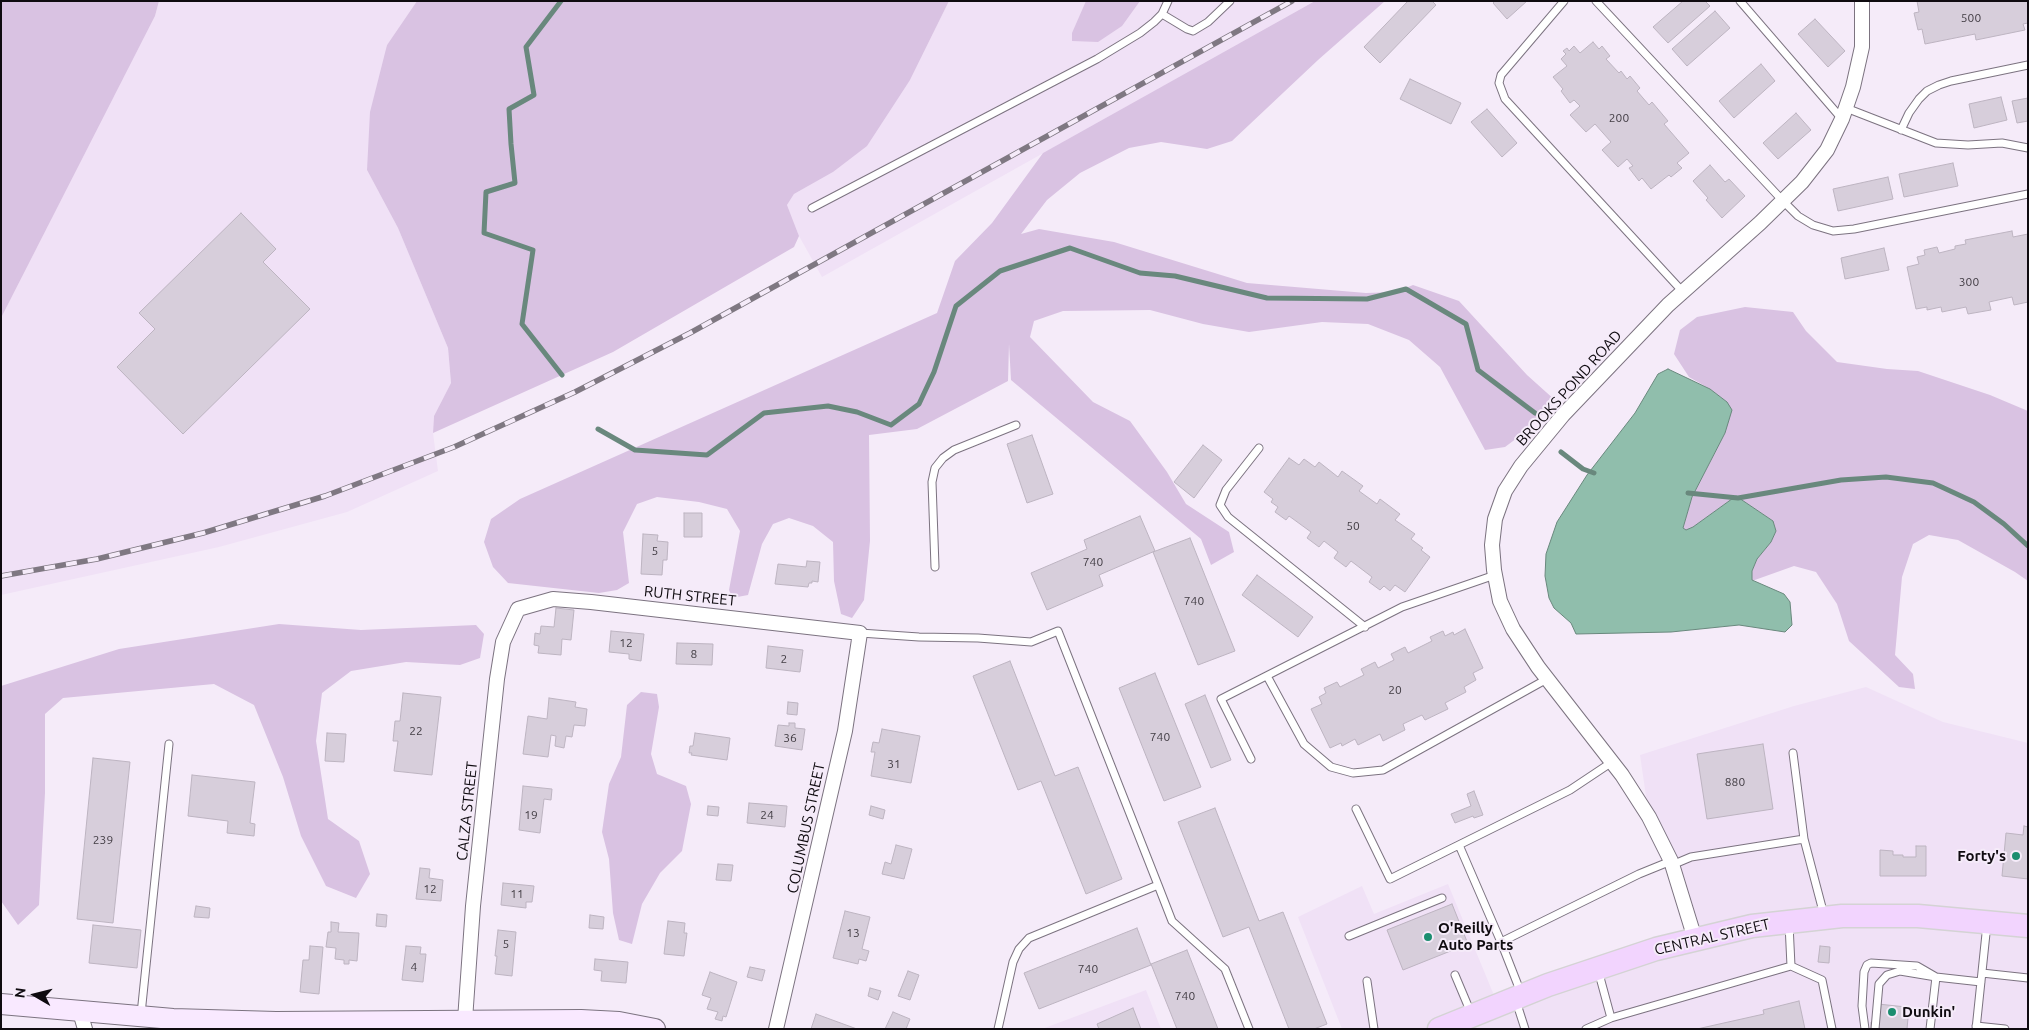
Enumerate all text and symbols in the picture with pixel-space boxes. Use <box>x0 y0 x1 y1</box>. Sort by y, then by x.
house number: 500 <box>1961 11 1981 25</box>
house number: 200 <box>1609 111 1629 125</box>
house number: 300 <box>1959 275 1979 289</box>
street label: BROOKS POND ROAD <box>1512 327 1626 449</box>
house number: 50 <box>1346 519 1360 533</box>
house number: 5 <box>652 544 658 558</box>
house number: 740 <box>1083 555 1103 569</box>
street label: RUTH STREET <box>643 582 737 610</box>
house number: 740 <box>1184 594 1204 608</box>
house number: 12 <box>619 636 633 650</box>
house number: 8 <box>691 647 697 661</box>
house number: 2 <box>781 652 787 666</box>
house number: 20 <box>1388 683 1402 697</box>
house number: 22 <box>409 724 423 738</box>
house number: 740 <box>1150 730 1170 744</box>
house number: 36 <box>783 731 797 745</box>
house number: 31 <box>887 757 901 771</box>
street label: CALZA STREET <box>453 760 481 862</box>
street label: COLUMBUS STREET <box>783 761 829 895</box>
house number: 880 <box>1725 775 1745 789</box>
house number: 19 <box>524 808 538 822</box>
house number: 24 <box>760 808 774 822</box>
house number: 239 <box>93 833 113 847</box>
place label: Forty's <box>1957 847 2006 865</box>
marker: Forty's <box>2010 850 2022 862</box>
house number: 12 <box>423 882 437 896</box>
house number: 11 <box>510 887 524 901</box>
street label: CENTRAL STREET <box>1653 915 1771 959</box>
place label: O'Reilly Auto Parts <box>1438 919 1513 954</box>
house number: 13 <box>846 926 860 940</box>
marker: O'Reilly Auto Parts <box>1422 931 1434 943</box>
house number: 5 <box>503 937 509 951</box>
house number: 4 <box>411 960 417 974</box>
house number: 740 <box>1078 962 1098 976</box>
north arrow <box>10 970 60 1020</box>
text: N <box>11 987 29 999</box>
house number: 740 <box>1175 989 1195 1003</box>
place label: Dunkin' <box>1902 1003 1955 1021</box>
marker: Dunkin' <box>1886 1006 1898 1018</box>

